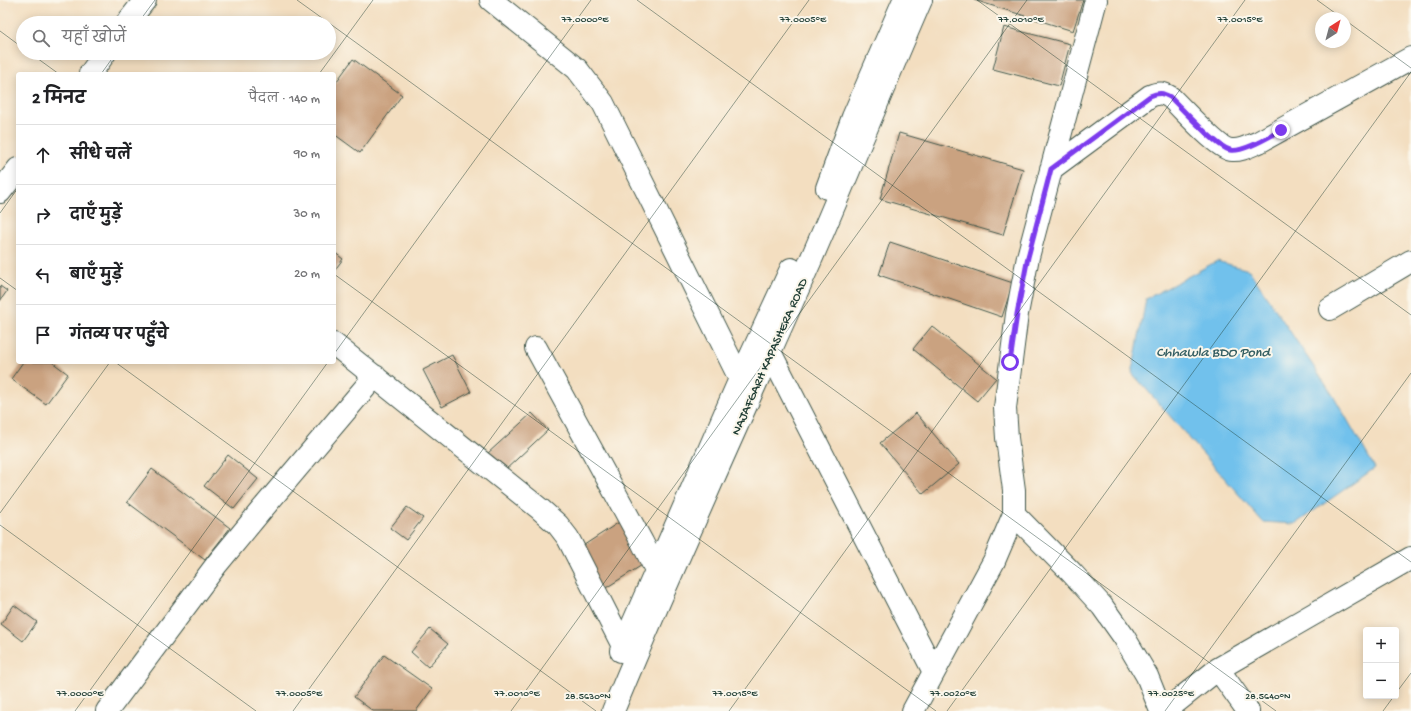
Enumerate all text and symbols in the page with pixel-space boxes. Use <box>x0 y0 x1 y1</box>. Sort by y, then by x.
north arrow <box>1315 12 1351 48</box>
text: 77.0000°E <box>561 14 609 26</box>
text: 77.0005°E <box>779 14 827 26</box>
text: 77.0010°E <box>997 14 1044 26</box>
text: 77.0015°E <box>1217 14 1263 26</box>
search box <box>16 16 336 60</box>
icon: search <box>30 27 52 49</box>
text: यहाँ खोजें <box>62 30 126 48</box>
text: 2 मिनट <box>32 90 86 110</box>
text: पैदल · 140 m <box>249 92 320 107</box>
route end <box>1272 121 1290 139</box>
icon: ahead <box>32 144 54 166</box>
text: सीधे चलें <box>70 147 131 165</box>
text: 90 m <box>294 147 320 162</box>
icon: right <box>32 204 54 226</box>
text: दाएँ मुड़ें <box>70 207 122 225</box>
text: 30 m <box>294 207 320 222</box>
icon: left <box>32 264 54 286</box>
text: बाएँ मुड़ें <box>70 267 122 285</box>
text: 20 m <box>294 267 320 282</box>
street label: NAJAFGARH KAPASHERA ROAD <box>729 276 812 438</box>
icon: arrive <box>32 324 54 346</box>
text: गंतव्य पर पहुँचे <box>70 327 168 345</box>
water label: Chhawla BDO Pond <box>1156 345 1271 362</box>
route start <box>1001 353 1019 371</box>
map controls <box>1363 627 1399 699</box>
button: + <box>1363 627 1399 663</box>
button: − <box>1363 663 1399 699</box>
text: 77.0000°E <box>56 688 104 700</box>
text: 77.0005°E <box>275 688 323 700</box>
text: 77.0010°E <box>493 688 540 700</box>
text: 77.0015°E <box>712 688 758 700</box>
text: 77.0020°E <box>929 688 977 700</box>
text: 77.0025°E <box>1147 688 1195 700</box>
text: 28.5630°N <box>565 691 611 703</box>
text: 28.5640°N <box>1245 691 1291 703</box>

